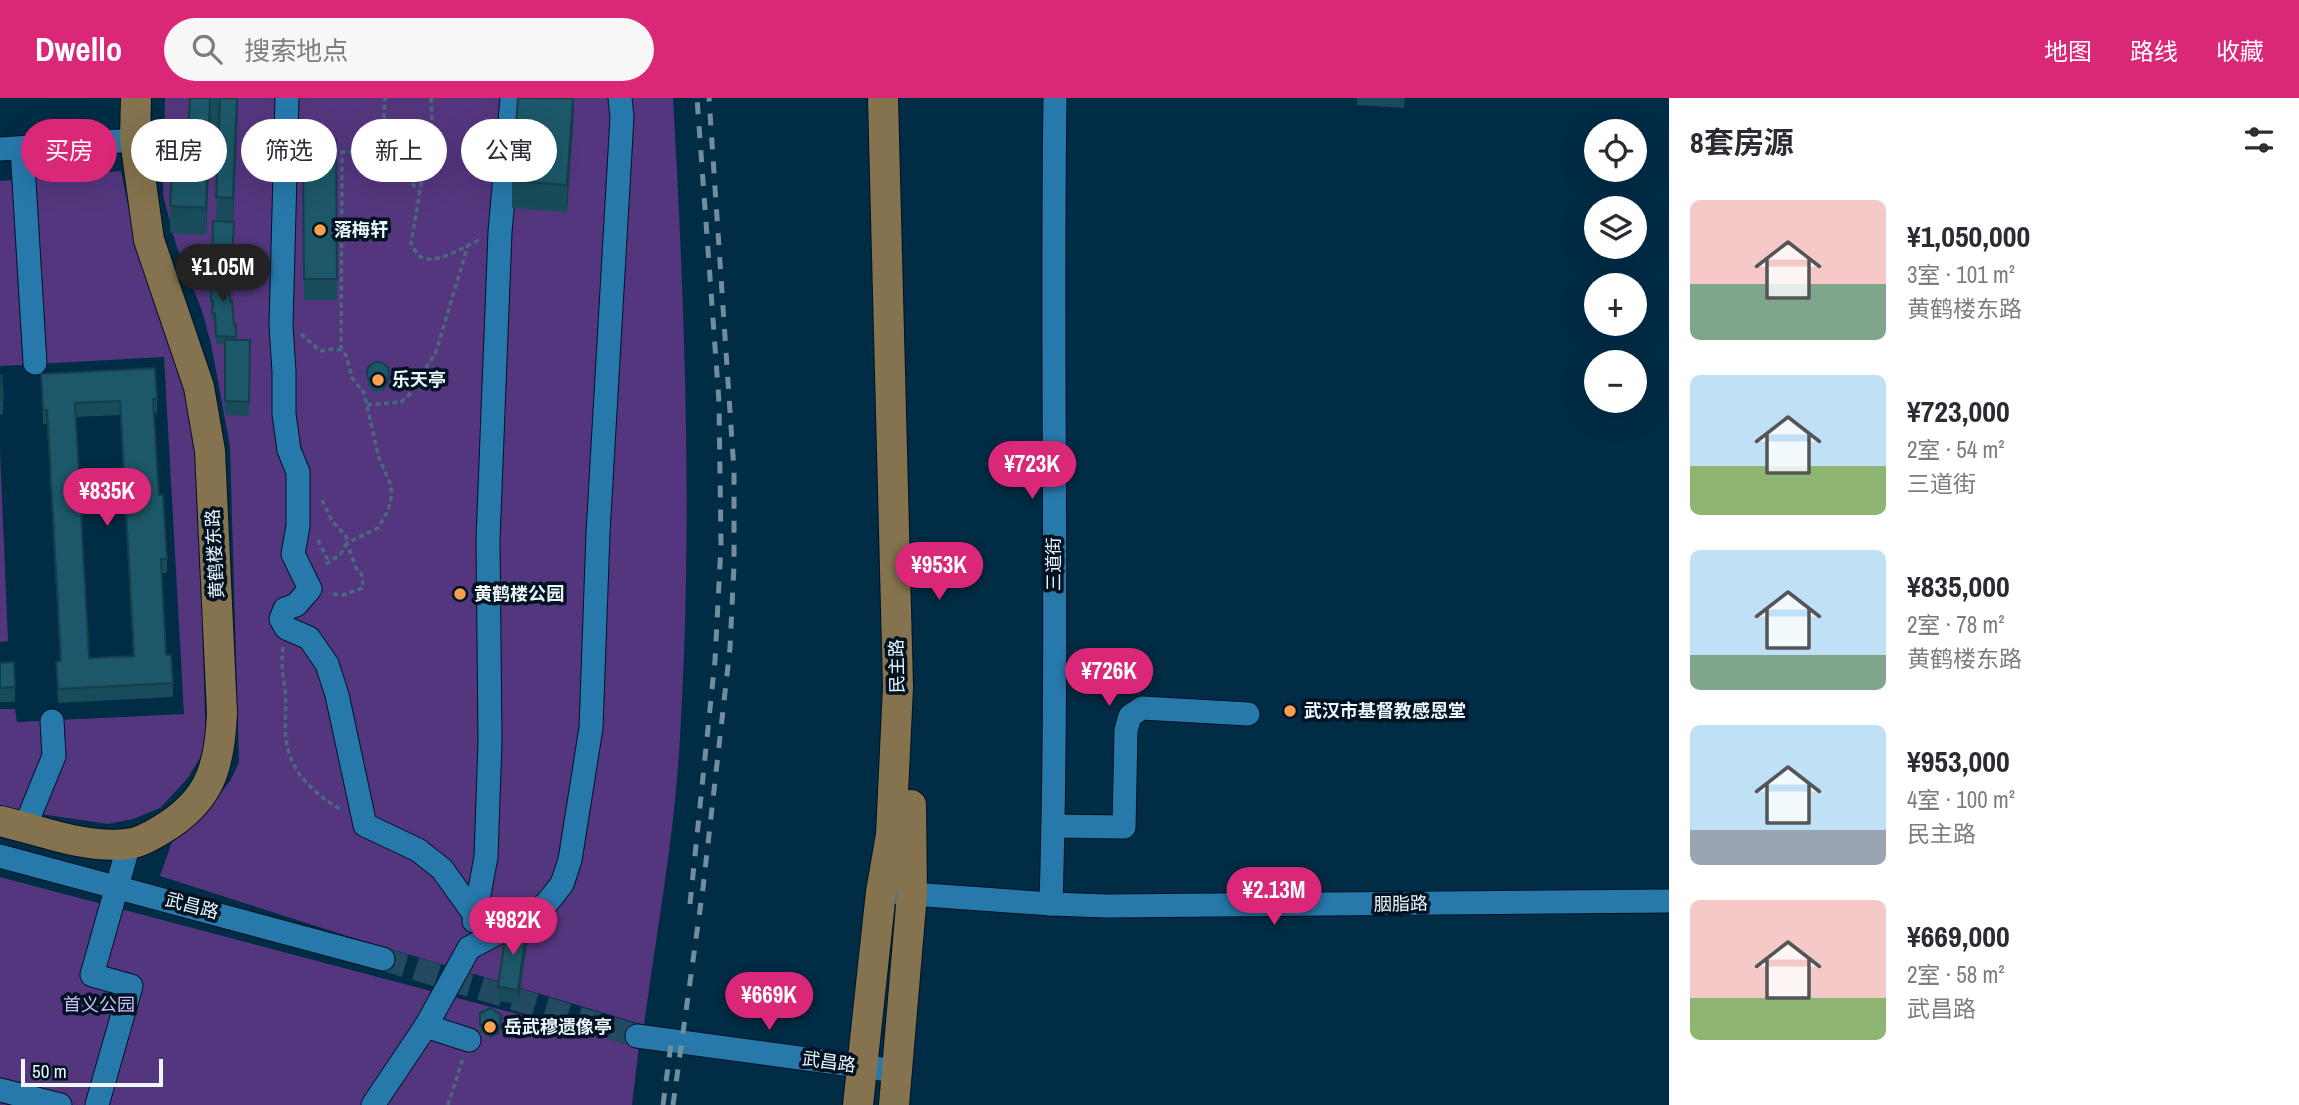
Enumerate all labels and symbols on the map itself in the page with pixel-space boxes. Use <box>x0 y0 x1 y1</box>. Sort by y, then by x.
place label: 落梅轩 <box>334 217 388 242</box>
marker: 落梅轩 <box>312 222 328 238</box>
pin: ¥1.05M <box>166 244 280 304</box>
place label: 乐天亭 <box>392 367 446 392</box>
marker: 乐天亭 <box>370 372 386 388</box>
pin: ¥723K <box>983 442 1081 501</box>
pin: ¥835K <box>58 468 156 528</box>
street label: 黄鹤楼东路 <box>200 508 229 600</box>
street label: 三道街 <box>1041 537 1066 591</box>
pin: ¥953K <box>890 542 988 602</box>
place label: 黄鹤楼公园 <box>474 581 564 606</box>
marker: 黄鹤楼公园 <box>452 586 468 602</box>
street label: 民主路 <box>884 639 909 693</box>
pin: ¥726K <box>1060 648 1158 708</box>
place label: 武汉市基督教感恩堂 <box>1304 698 1466 723</box>
marker: 武汉市基督教感恩堂 <box>1282 703 1298 719</box>
pin: ¥2.13M <box>1217 868 1331 927</box>
street label: 武昌路 <box>163 886 221 925</box>
street label: 胭脂路 <box>1374 891 1428 916</box>
pin: ¥982K <box>464 898 562 957</box>
pin: ¥669K <box>720 972 818 1032</box>
park label: 首义公园 <box>63 992 135 1017</box>
place label: 岳武穆遗像亭 <box>504 1014 612 1039</box>
marker: 岳武穆遗像亭 <box>482 1019 498 1035</box>
street label: 武昌路 <box>801 1045 858 1078</box>
scale bar <box>21 1056 163 1088</box>

